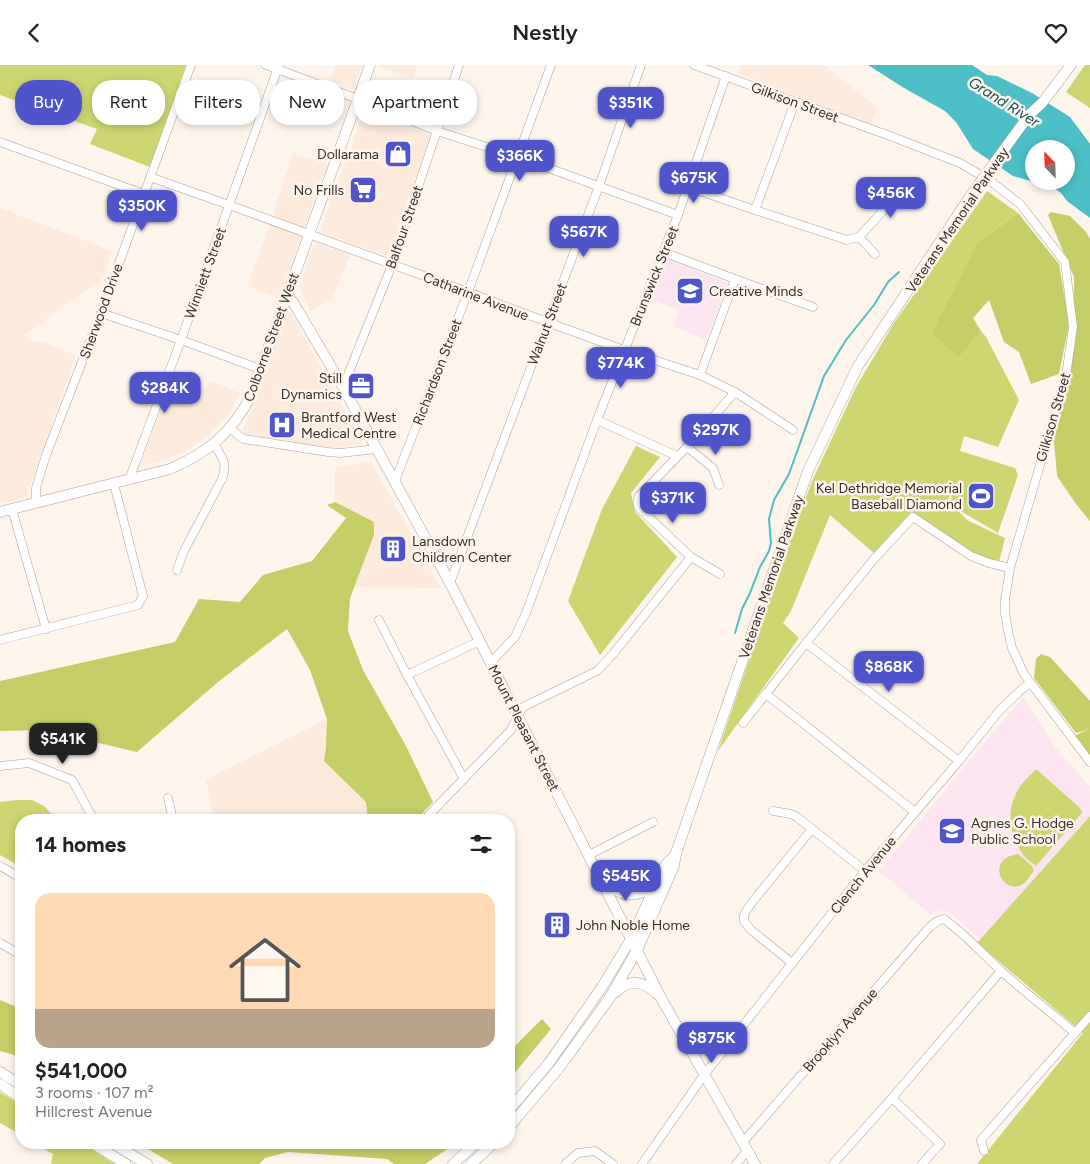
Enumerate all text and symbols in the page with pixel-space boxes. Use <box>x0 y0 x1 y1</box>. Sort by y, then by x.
icon: back <box>20 19 48 47</box>
text: Nestly <box>512 19 578 46</box>
icon: heart <box>1042 19 1070 47</box>
water label: Grand River <box>965 73 1043 131</box>
street label: Gilkison Street <box>749 79 841 126</box>
chip: Buy <box>15 80 82 125</box>
chip: Rent <box>92 80 165 125</box>
chip: Filters <box>175 80 260 125</box>
chip: New <box>270 80 344 125</box>
chip: Apartment <box>354 80 477 125</box>
pin: $351K <box>596 87 666 129</box>
text: $351K <box>609 93 653 112</box>
shop icon: Dollarama <box>383 139 413 169</box>
pin: $366K <box>485 139 555 182</box>
north arrow <box>1025 140 1075 190</box>
map controls <box>1025 140 1075 190</box>
street label: Veterans Memorial Parkway <box>902 144 1013 296</box>
place label: Dollarama <box>317 146 379 163</box>
text: $366K <box>497 146 543 165</box>
pin: $675K <box>659 161 729 204</box>
text: $675K <box>671 168 718 187</box>
supermarket icon: No Frills <box>348 175 378 205</box>
pin: $456K <box>856 177 926 219</box>
place label: No Frills <box>293 182 344 199</box>
street label: Balfour Street <box>382 183 427 271</box>
text: $456K <box>867 183 915 202</box>
pin: $350K <box>107 189 177 232</box>
text: $350K <box>118 196 166 215</box>
pin: $567K <box>549 215 619 258</box>
text: $567K <box>561 222 608 241</box>
street label: Brunswick Street <box>627 224 682 329</box>
street label: Winniett Street <box>181 225 230 321</box>
street label: Sherwood Drive <box>76 261 127 361</box>
street label: Catharine Avenue <box>421 269 531 325</box>
street label: Colborne Street West <box>240 270 303 404</box>
school or university icon: Creative Minds <box>675 276 705 306</box>
street label: Walnut Street <box>524 281 571 368</box>
place label: Creative Minds <box>709 283 803 300</box>
street label: Richardson Street <box>409 317 466 428</box>
pin: $774K <box>586 347 656 389</box>
text: $774K <box>597 353 645 372</box>
place label: Still Dynamics <box>281 370 342 403</box>
pin: $284K <box>130 371 200 414</box>
office icon: Still Dynamics <box>346 371 376 401</box>
street label: Gilkison Street <box>1033 371 1074 464</box>
text: $284K <box>141 378 189 397</box>
place label: Brantford West Medical Centre <box>301 409 397 442</box>
hospital icon: Brantford West Medical Centre <box>267 410 297 440</box>
pin: $297K <box>681 413 751 456</box>
text: $297K <box>693 420 739 439</box>
place label: Kel Dethridge Memorial Baseball Diamond <box>816 480 962 513</box>
pin: $371K <box>638 481 708 524</box>
sports icon: Kel Dethridge Memorial Baseball Diamond <box>966 481 996 511</box>
text: $371K <box>651 488 695 507</box>
street label: Veterans Memorial Parkway <box>735 492 808 661</box>
place label: Lansdown Children Center <box>412 533 512 566</box>
building icon: Lansdown Children Center <box>378 534 408 564</box>
pin: $868K <box>854 651 924 693</box>
text: $868K <box>865 657 913 676</box>
street label: Mount Pleasant Street <box>484 662 563 794</box>
pin: $541K <box>28 723 98 765</box>
text: $541K <box>40 729 86 748</box>
place label: Agnes G. Hodge Public School <box>971 815 1074 848</box>
school or university icon: Agnes G. Hodge Public School <box>937 816 967 846</box>
icon: filters <box>467 830 495 858</box>
text: 14 homes <box>35 832 126 857</box>
street label: Clench Avenue <box>827 833 900 918</box>
pin: $545K <box>591 859 661 902</box>
text: $545K <box>602 866 650 885</box>
building icon: John Noble Home <box>542 910 572 940</box>
place label: John Noble Home <box>576 917 690 934</box>
icon: home <box>220 925 310 1015</box>
street label: Brooklyn Avenue <box>799 985 882 1076</box>
pin: $875K <box>677 1021 747 1064</box>
text: $875K <box>688 1028 736 1047</box>
text: $541,000 <box>35 1058 127 1083</box>
text: 3 rooms · 107 m² <box>35 1083 153 1102</box>
text: Hillcrest Avenue <box>35 1102 152 1121</box>

